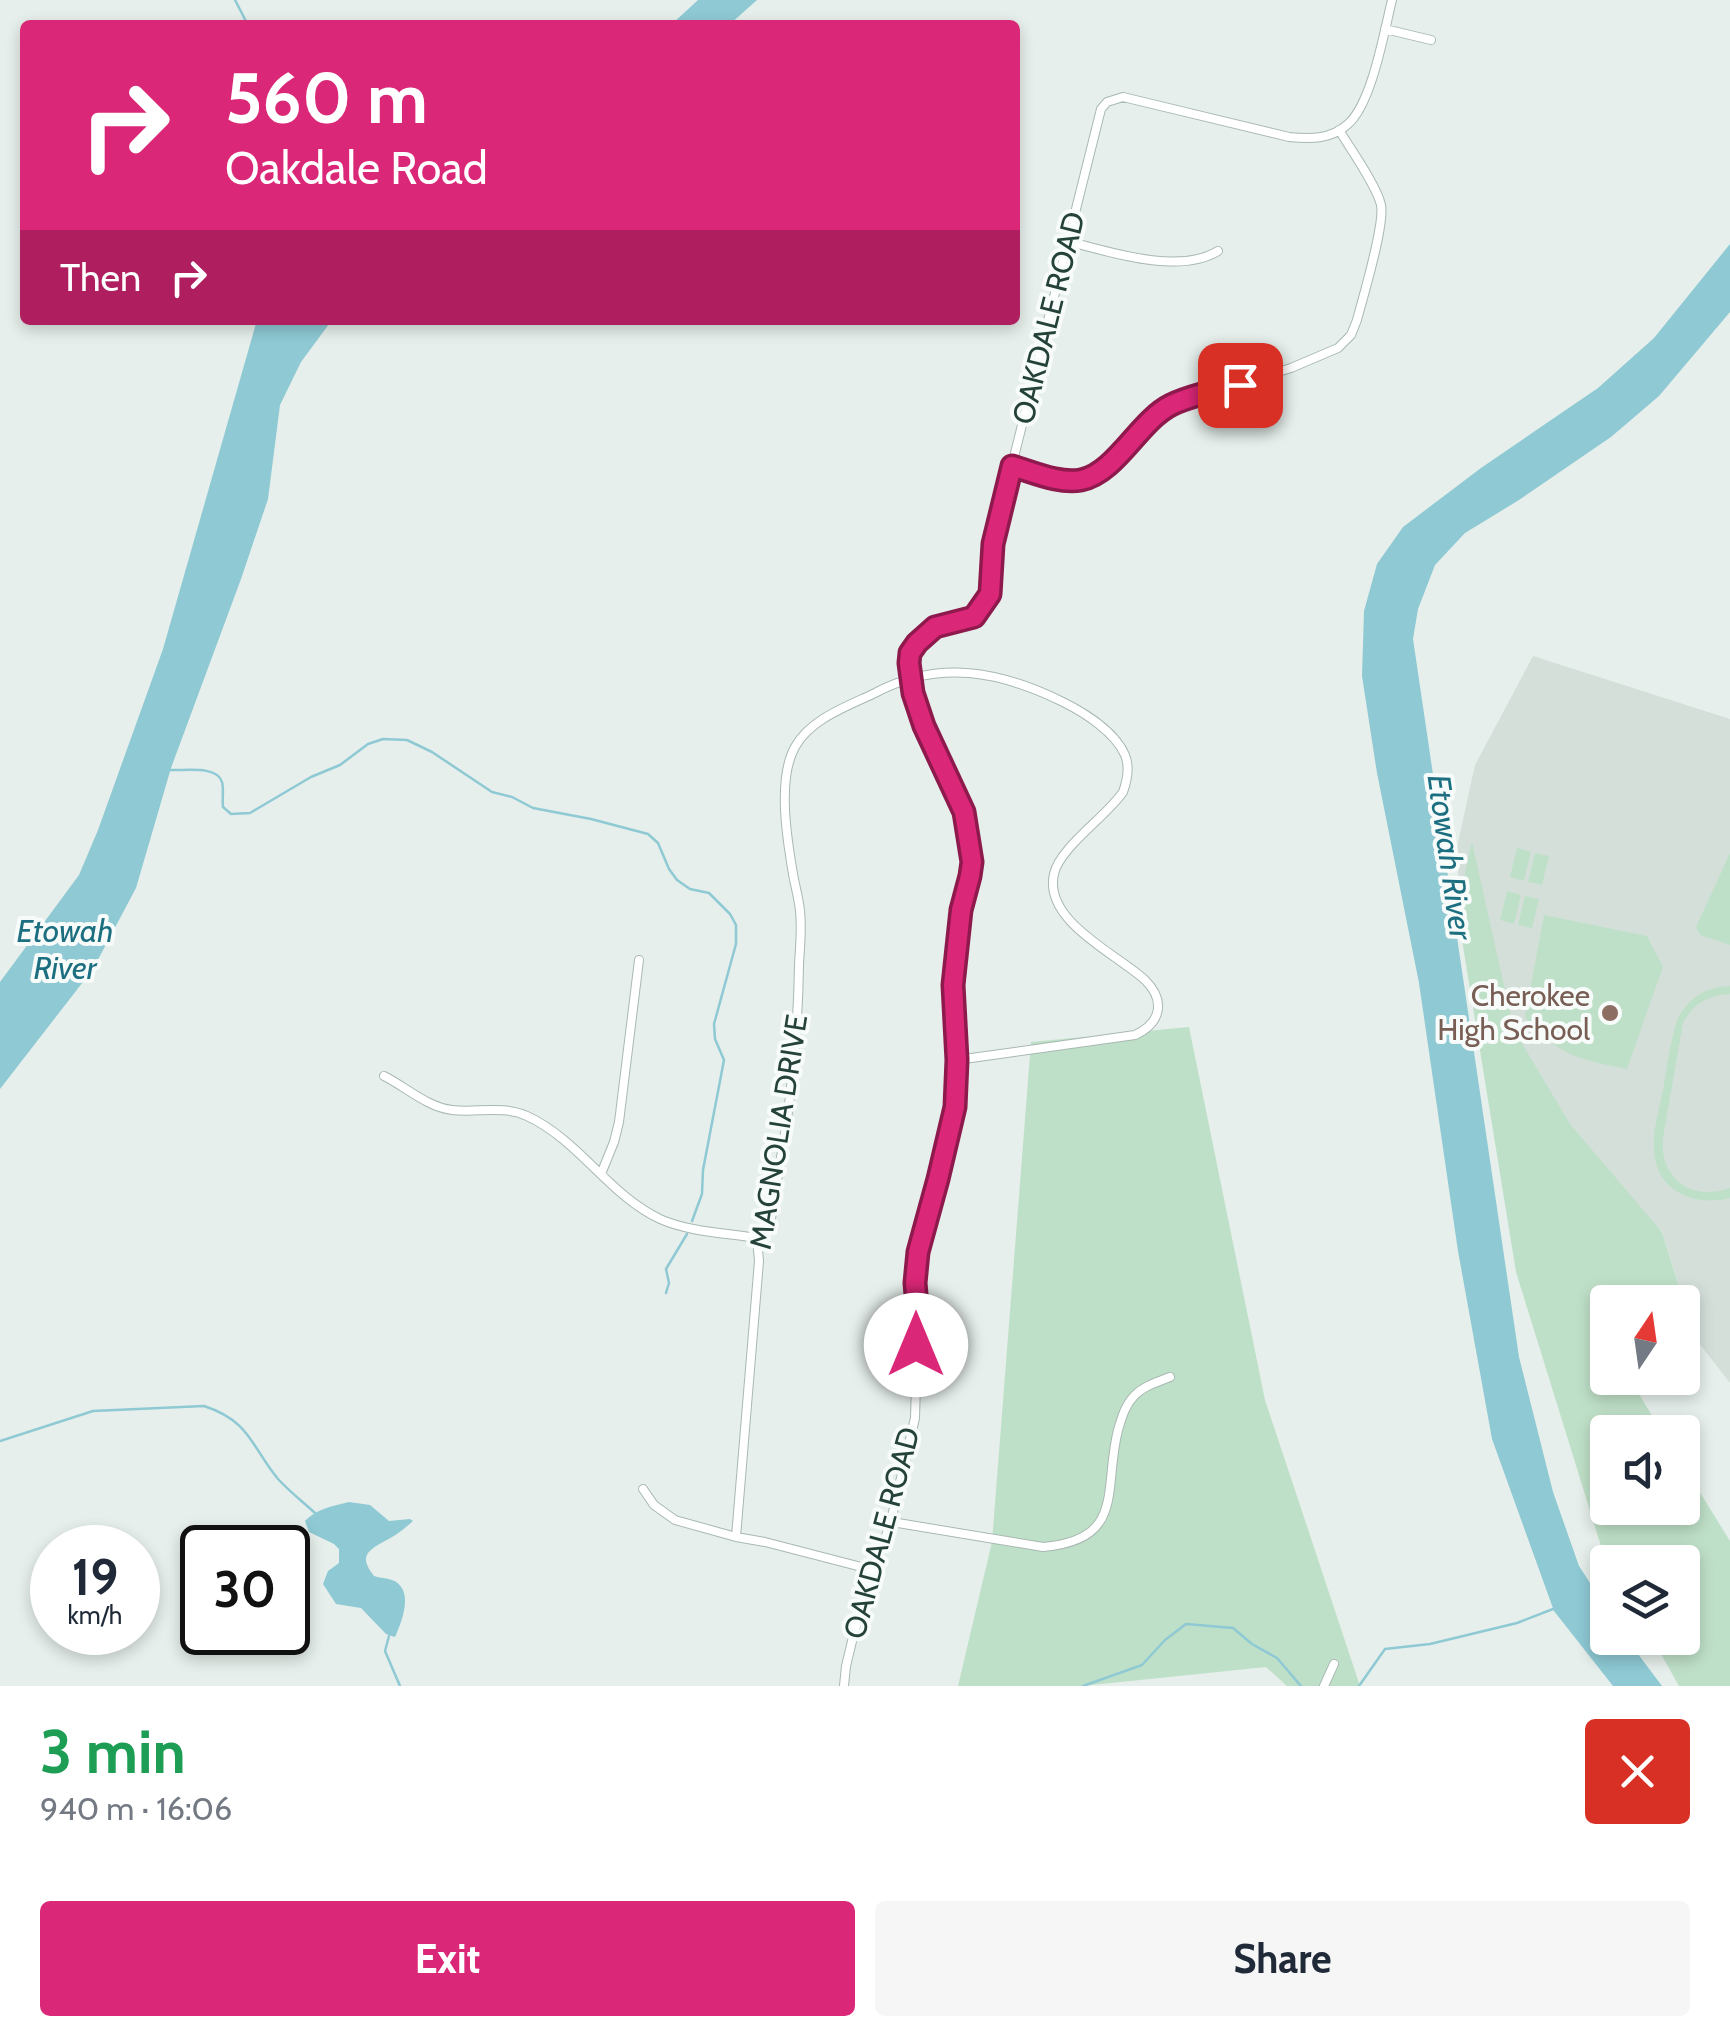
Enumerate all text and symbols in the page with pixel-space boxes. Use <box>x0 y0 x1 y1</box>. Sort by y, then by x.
text: 560 m <box>225 55 428 141</box>
icon: right <box>60 60 190 190</box>
text: Oakdale Road <box>225 141 488 195</box>
street label: OAKDALE ROAD <box>1004 208 1093 428</box>
icon: right <box>161 250 216 305</box>
text: Then <box>60 254 141 301</box>
pin <box>1198 343 1283 428</box>
icon: arrive <box>1213 358 1268 413</box>
water label: Etowah River <box>1420 772 1482 943</box>
water label: Etowah River <box>17 911 113 987</box>
place label: Cherokee High School <box>1437 977 1590 1048</box>
marker: Cherokee High School <box>1599 1002 1621 1024</box>
street label: MAGNOLIA DRIVE <box>742 1012 815 1252</box>
north arrow <box>1590 1285 1700 1395</box>
map controls <box>1590 1285 1700 1655</box>
position arrow <box>864 1293 968 1397</box>
button: sound <box>1590 1415 1700 1525</box>
street label: OAKDALE ROAD <box>835 1423 928 1643</box>
speed limit sign: 30 <box>180 1525 310 1655</box>
button: layers <box>1590 1545 1700 1655</box>
text: 19 <box>72 1547 118 1608</box>
text: km/h <box>68 1600 122 1630</box>
text: 3 min <box>40 1715 186 1788</box>
button: close <box>1585 1719 1690 1824</box>
text: 940 m · 16:06 <box>40 1789 232 1828</box>
button: Exit <box>40 1901 855 2016</box>
button: Share <box>875 1901 1690 2016</box>

